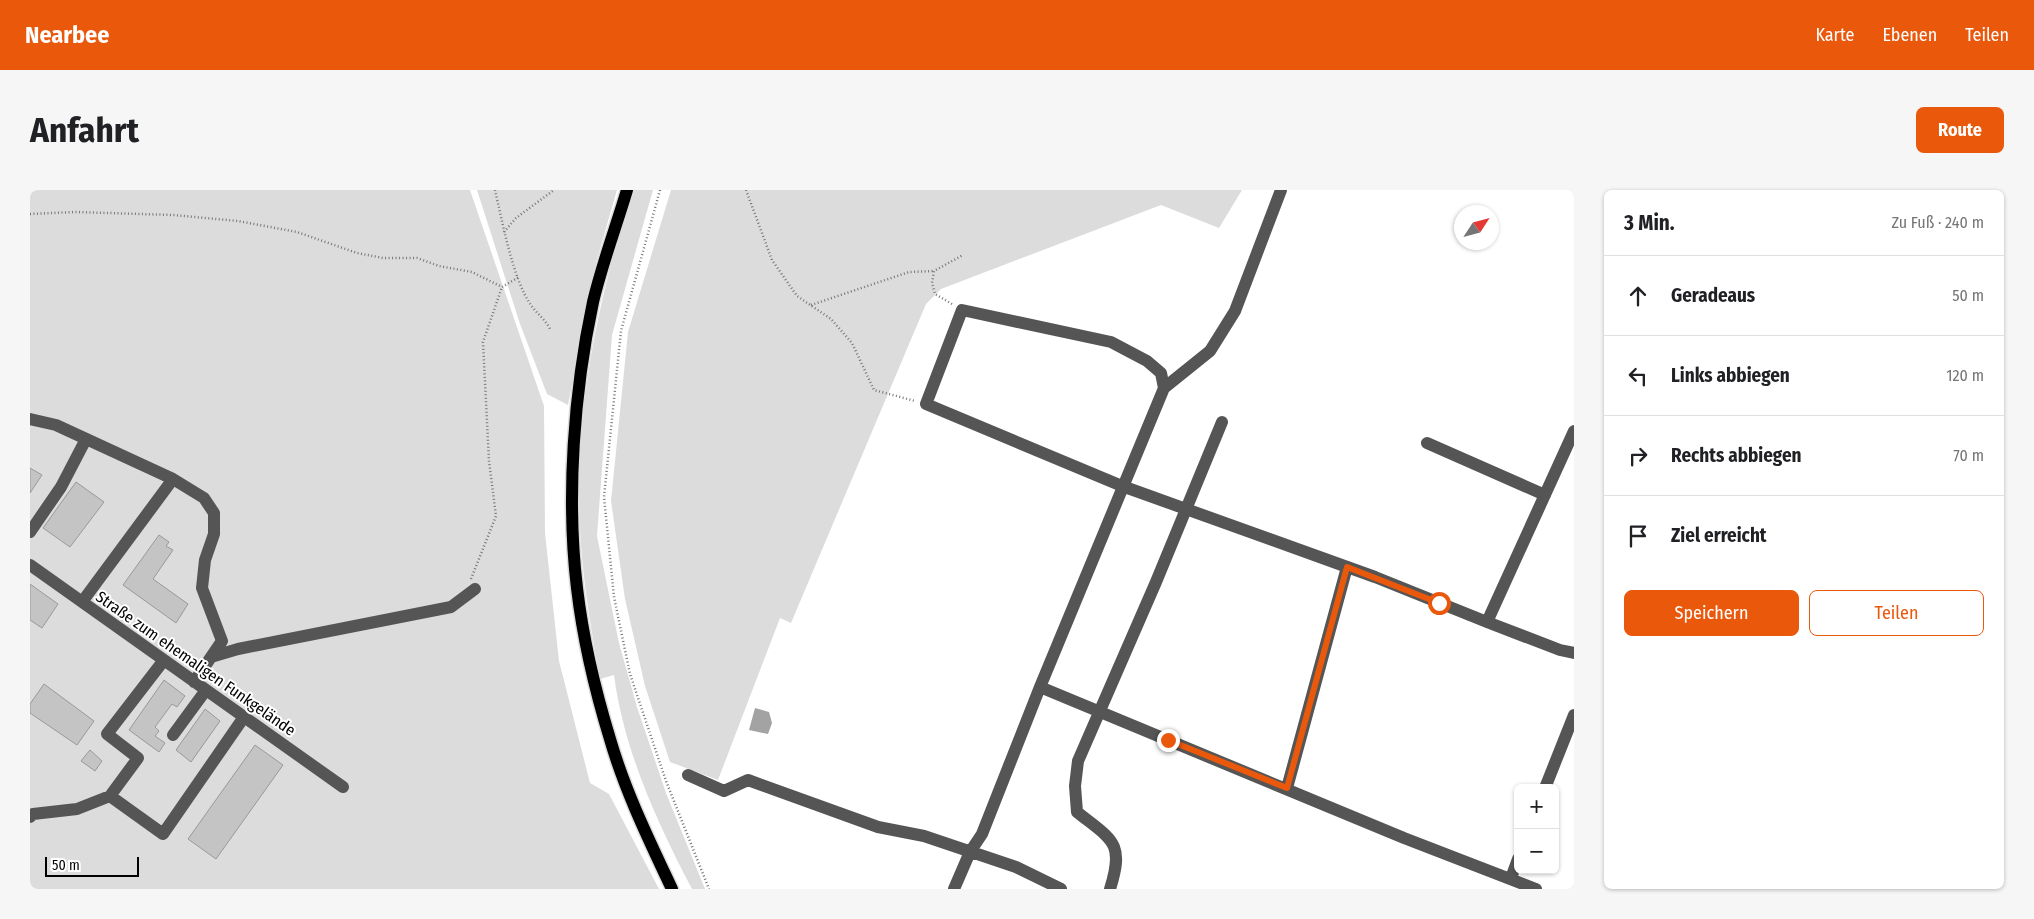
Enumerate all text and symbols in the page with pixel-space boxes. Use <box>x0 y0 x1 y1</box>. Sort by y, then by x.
text: Nearbee <box>25 21 109 49</box>
text: Karte <box>1815 24 1854 46</box>
text: Ebenen <box>1882 24 1937 46</box>
text: Teilen <box>1965 24 2009 46</box>
button: Route <box>1916 107 2004 153</box>
text: Anfahrt <box>30 109 139 151</box>
north arrow <box>1454 205 1499 250</box>
text: 3 Min. <box>1624 210 1675 236</box>
text: Zu Fuß · 240 m <box>1892 213 1984 232</box>
icon: ahead <box>1624 282 1652 310</box>
text: Geradeaus <box>1671 284 1755 307</box>
text: 50 m <box>1952 286 1984 305</box>
icon: left <box>1624 362 1652 390</box>
text: Links abbiegen <box>1671 364 1790 387</box>
text: 120 m <box>1946 366 1984 385</box>
icon: right <box>1624 442 1652 470</box>
text: Rechts abbiegen <box>1671 444 1801 467</box>
text: 70 m <box>1953 446 1984 465</box>
icon: arrive <box>1624 522 1652 550</box>
text: Ziel erreicht <box>1671 524 1767 547</box>
street label: Straße zum ehemaligen Funkgelände <box>92 587 299 740</box>
button: Speichern <box>1624 590 1799 636</box>
button: Teilen <box>1809 590 1984 636</box>
route start <box>1428 592 1451 615</box>
route end <box>1157 729 1180 752</box>
map controls <box>1514 784 1559 874</box>
button: + <box>1514 784 1559 829</box>
button: − <box>1514 829 1559 874</box>
scale bar <box>45 854 139 877</box>
text: 50 m <box>52 857 80 874</box>

